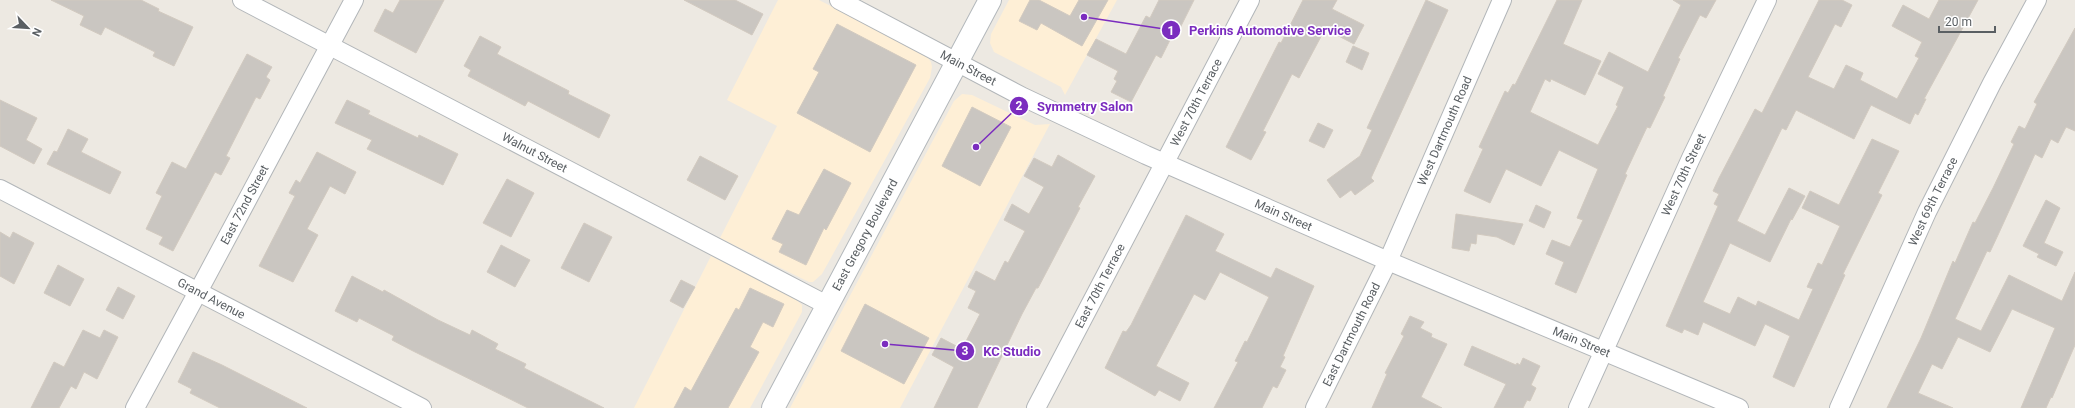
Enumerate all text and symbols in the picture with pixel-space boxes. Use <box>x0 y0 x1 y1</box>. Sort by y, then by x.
north arrow <box>8 8 48 48</box>
scale bar <box>1939 8 1995 34</box>
text: 20 m <box>1945 15 1972 29</box>
callout: Perkins Automotive Service <box>1161 18 1359 43</box>
text: Perkins Automotive Service <box>1189 23 1351 38</box>
text: 1 <box>1168 24 1174 38</box>
text: N <box>29 26 44 38</box>
street label: Main Street <box>938 48 999 89</box>
street label: West 70th Terrace <box>1168 56 1225 149</box>
street label: West Dartmouth Road <box>1415 74 1475 188</box>
callout: Symmetry Salon <box>1009 93 1141 118</box>
text: 2 <box>1016 99 1023 113</box>
text: Symmetry Salon <box>1037 99 1133 114</box>
street label: Walnut Street <box>500 130 570 175</box>
street label: West 70th Street <box>1659 131 1709 218</box>
street label: West 69th Terrace <box>1906 155 1961 248</box>
street label: East 72nd Street <box>218 162 272 247</box>
street label: East Gregory Boulevard <box>830 177 900 293</box>
street label: Main Street <box>1253 196 1314 234</box>
street label: East 70th Terrace <box>1072 241 1128 330</box>
street label: Grand Avenue <box>175 275 247 322</box>
street label: East Dartmouth Road <box>1320 280 1383 389</box>
street label: Main Street <box>1551 324 1613 360</box>
callout: KC Studio <box>955 338 1049 363</box>
text: 3 <box>962 344 969 358</box>
text: KC Studio <box>983 344 1041 359</box>

